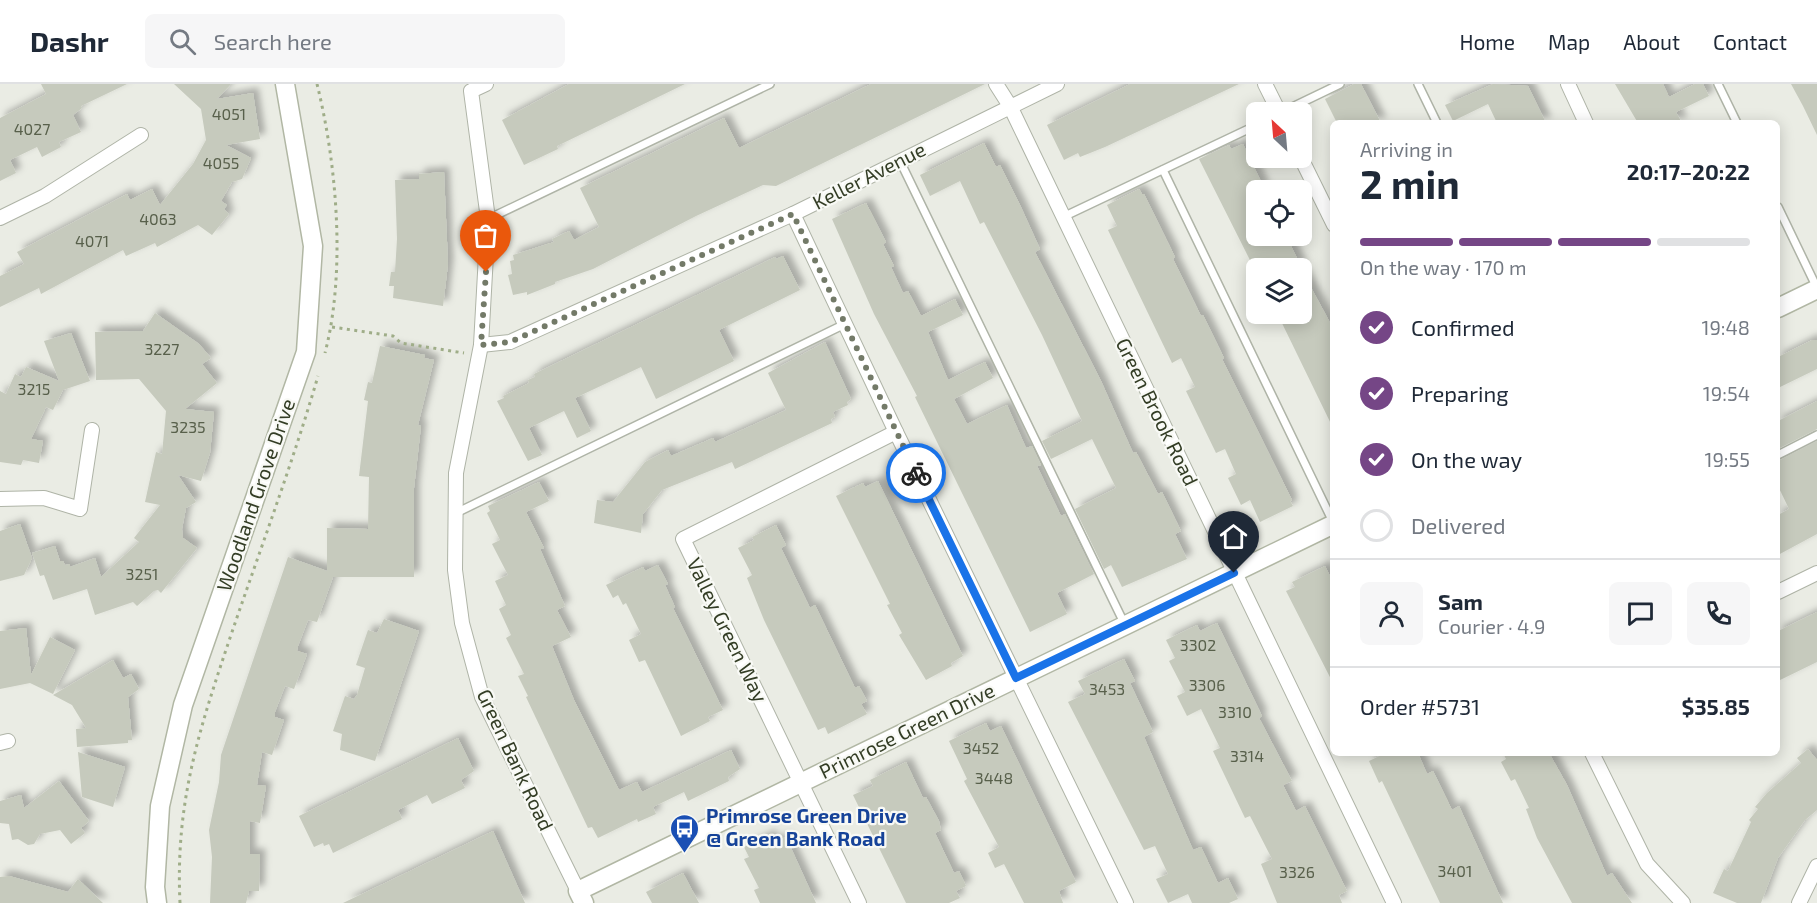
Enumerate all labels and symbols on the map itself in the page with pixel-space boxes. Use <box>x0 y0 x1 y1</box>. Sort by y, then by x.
north arrow <box>1246 102 1312 168</box>
house number: 4051 <box>212 104 246 123</box>
house number: 4027 <box>14 119 50 138</box>
street label: Keller Avenue <box>808 136 929 214</box>
house number: 4055 <box>203 153 239 172</box>
house number: 4063 <box>139 209 177 228</box>
pin <box>460 210 511 272</box>
house number: 4071 <box>75 231 109 250</box>
street label: Green Brook Road <box>1112 334 1204 489</box>
house number: 3227 <box>144 339 180 358</box>
house number: 3215 <box>18 379 50 398</box>
street label: Woodland Grove Drive <box>211 395 299 594</box>
house number: 3235 <box>170 417 206 436</box>
courier <box>886 443 946 503</box>
pin <box>1208 511 1259 573</box>
street label: Valley Green Way <box>683 553 773 706</box>
house number: 3251 <box>126 564 158 583</box>
house number: 3302 <box>1180 635 1216 654</box>
house number: 3306 <box>1189 675 1225 694</box>
street label: Primrose Green Drive <box>815 677 998 783</box>
house number: 3453 <box>1089 679 1125 698</box>
street label: Green Bank Road <box>473 685 559 834</box>
house number: 3310 <box>1218 702 1252 721</box>
house number: 3452 <box>963 738 999 757</box>
house number: 3314 <box>1230 746 1264 765</box>
house number: 3448 <box>975 768 1013 787</box>
place label: Primrose Green Drive @ Green Bank Road <box>706 803 907 850</box>
bus stop icon: Primrose Green Drive @ Green Bank Road <box>669 812 701 854</box>
house number: 3401 <box>1438 861 1472 880</box>
house number: 3326 <box>1279 862 1315 881</box>

